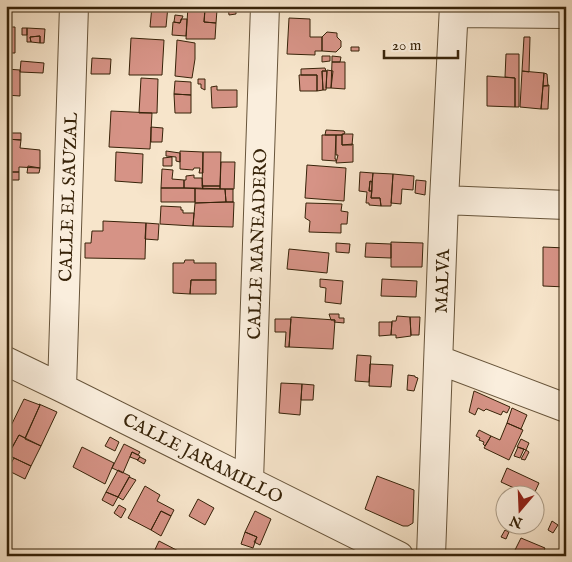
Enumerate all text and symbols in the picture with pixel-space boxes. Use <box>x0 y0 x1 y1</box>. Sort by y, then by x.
scale bar <box>384 28 458 60</box>
text: 20 m <box>392 36 422 55</box>
street label: CALLE EL SAUZAL <box>55 112 84 282</box>
street label: CALLE MANEADERO <box>244 148 273 340</box>
street label: MALVA <box>431 248 456 314</box>
street label: CALLE JARAMILLO <box>118 409 286 510</box>
north arrow <box>494 484 544 534</box>
text: N <box>507 511 526 532</box>

